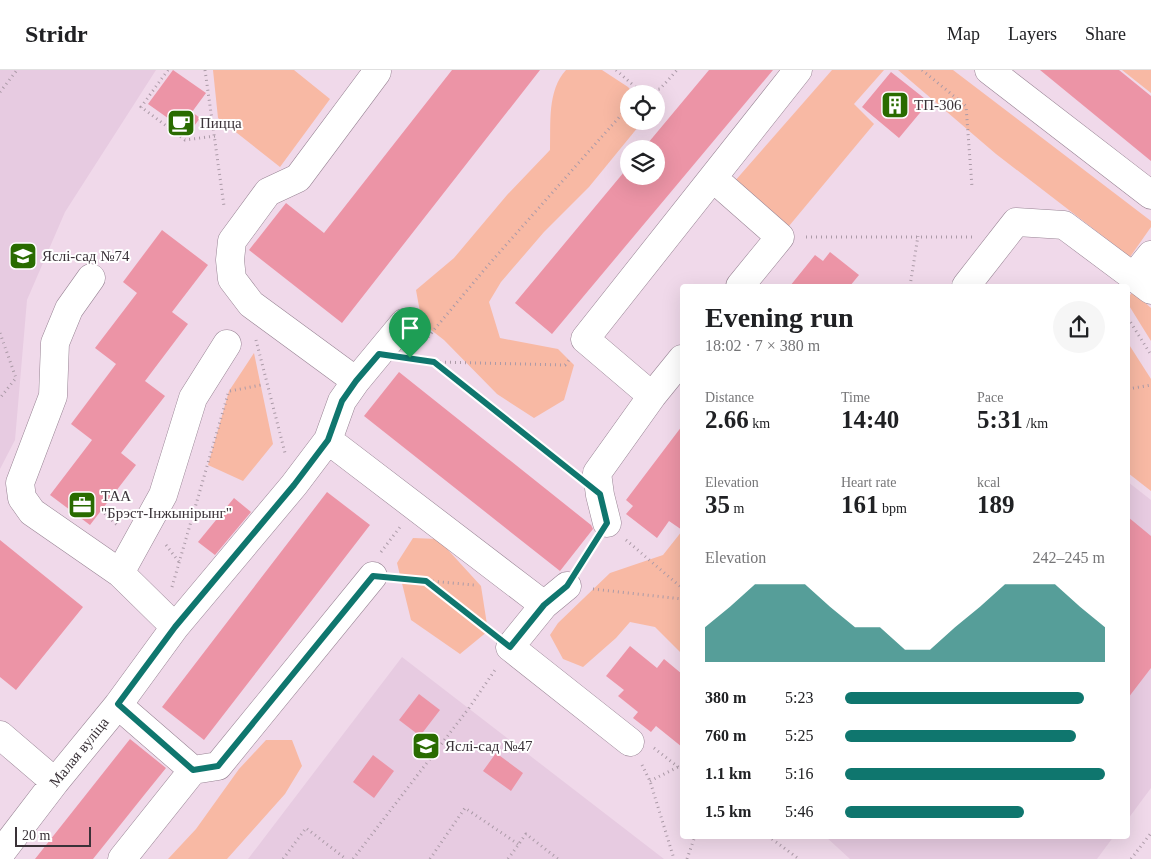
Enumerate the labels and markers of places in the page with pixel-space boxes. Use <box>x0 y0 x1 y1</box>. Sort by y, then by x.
building icon: ТП-306 <box>880 90 910 120</box>
place label: ТП-306 <box>914 97 962 113</box>
cafe icon: Пицца <box>166 108 196 138</box>
place label: Пицца <box>200 115 242 131</box>
school or university icon: Яслі-сад №74 <box>8 241 38 271</box>
place label: Яслі-сад №74 <box>42 248 130 264</box>
pin <box>389 307 431 358</box>
place label: ТАА "Брэст-Інжынірынг" <box>101 488 232 521</box>
office icon: ТАА "Брэст-Інжынірынг" <box>67 490 97 520</box>
school or university icon: Яслі-сад №47 <box>411 731 441 761</box>
place label: Яслі-сад №47 <box>445 738 533 754</box>

